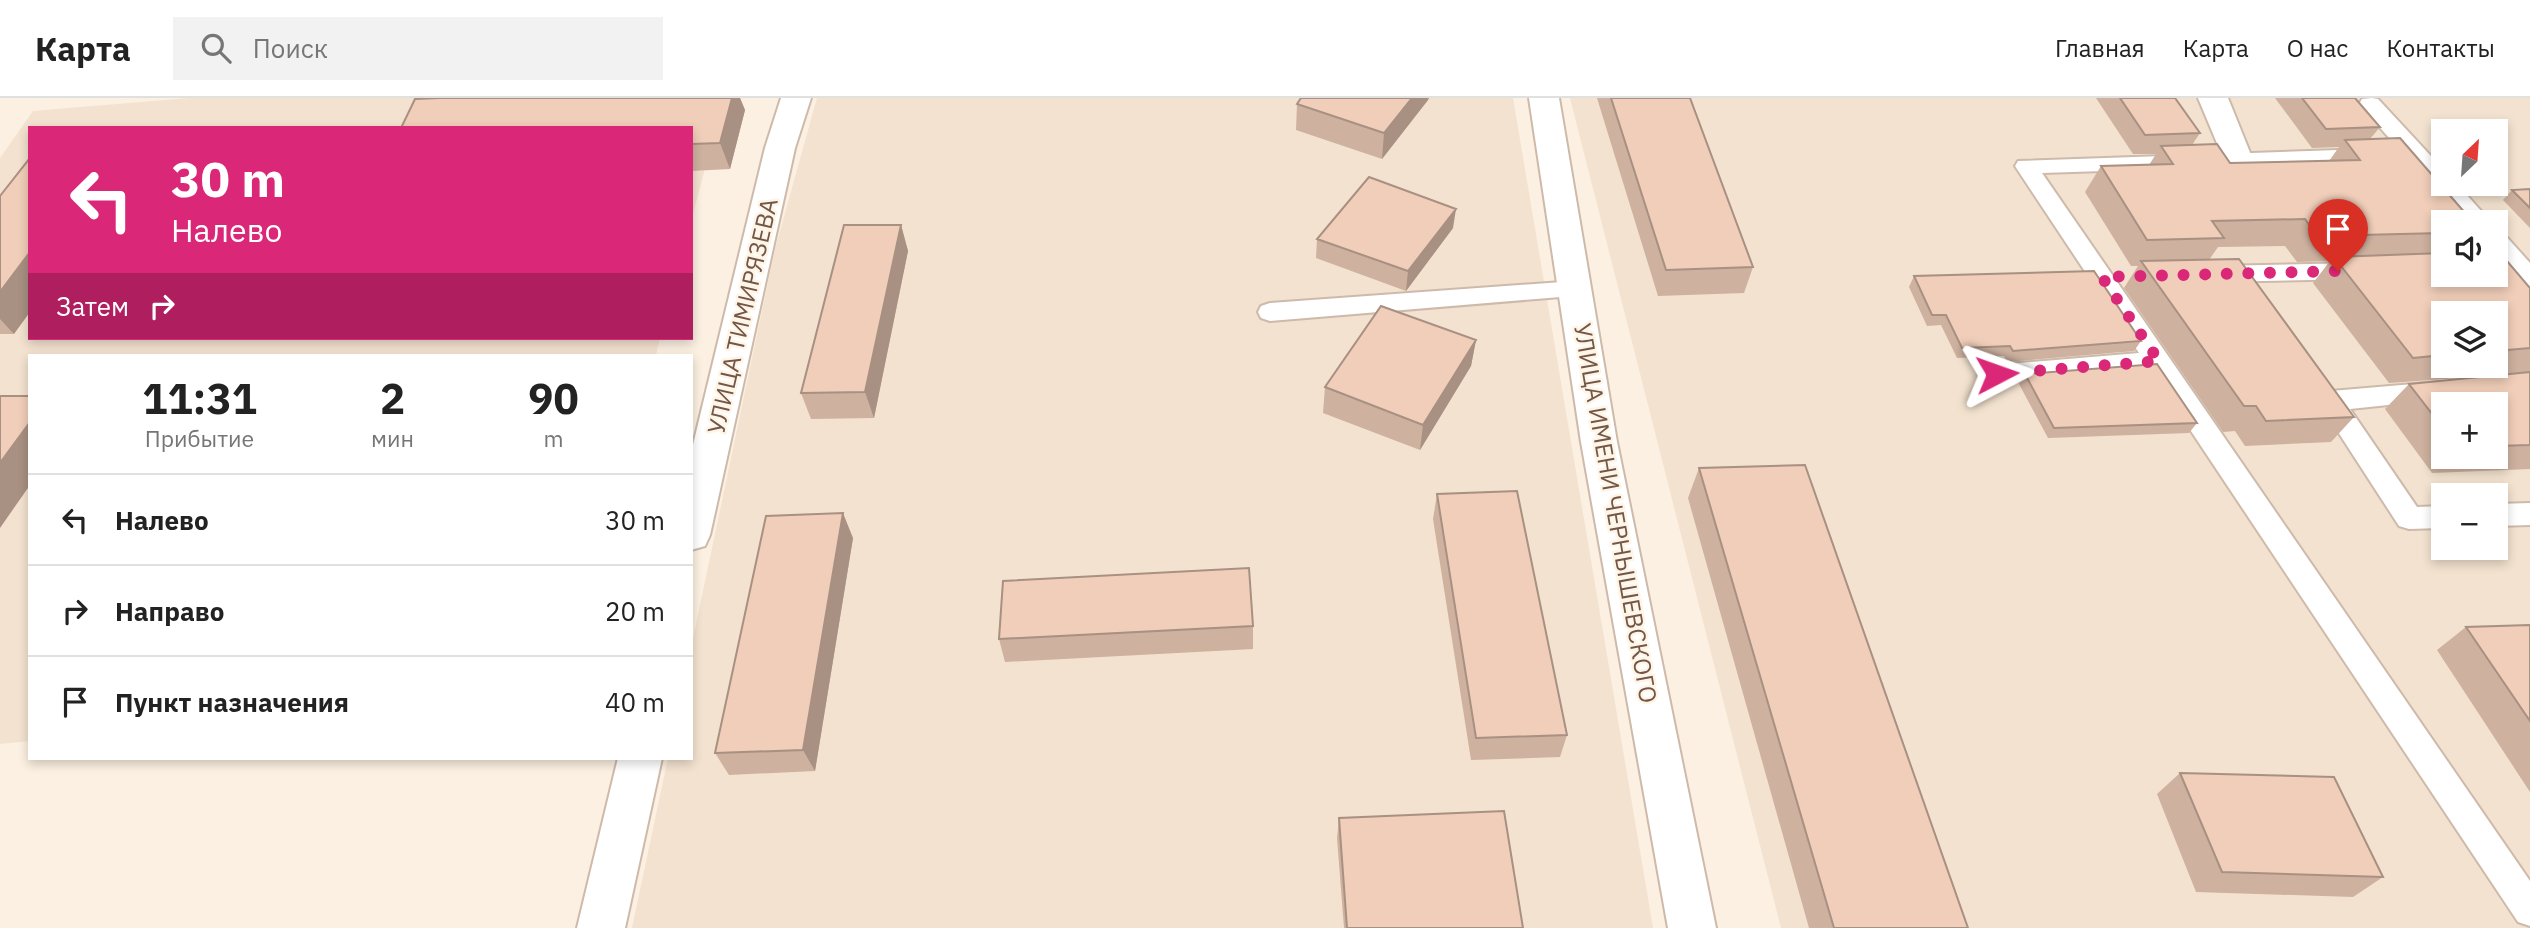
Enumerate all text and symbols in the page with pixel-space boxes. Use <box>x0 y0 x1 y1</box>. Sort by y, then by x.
search box <box>173 17 663 80</box>
text: Карта <box>35 27 131 70</box>
icon: search <box>197 29 235 67</box>
text: Поиск <box>253 31 328 65</box>
text: Главная <box>2055 32 2145 64</box>
text: Карта <box>2183 32 2249 64</box>
text: О нас <box>2287 32 2348 64</box>
text: Контакты <box>2386 32 2495 64</box>
north arrow <box>2431 119 2508 196</box>
map controls <box>2431 119 2508 560</box>
text: 30 m <box>171 147 285 210</box>
icon: left <box>56 154 147 245</box>
street label: УЛИЦА ТИМИРЯЗЕВА <box>699 195 785 437</box>
pin <box>2308 199 2368 271</box>
text: Налево <box>171 209 282 251</box>
icon: arrive <box>2319 210 2357 248</box>
button: sound <box>2431 210 2508 287</box>
icon: right <box>143 287 181 325</box>
text: Затем <box>56 289 129 323</box>
button: layers <box>2431 301 2508 378</box>
street label: УЛИЦА ИМЕНИ ЧЕРНЫШЕВСКОГО <box>1567 321 1665 705</box>
position arrow <box>1960 337 2034 411</box>
text: 11:31 <box>142 371 257 426</box>
text: 2 <box>380 371 405 426</box>
text: 90 <box>528 371 579 426</box>
button: + <box>2431 392 2508 469</box>
text: Прибытие <box>145 423 254 453</box>
text: мин <box>371 423 414 453</box>
text: m <box>544 423 564 453</box>
button: − <box>2431 483 2508 560</box>
icon: left <box>56 501 94 539</box>
text: Налево <box>115 503 209 537</box>
text: 30 m <box>605 503 665 537</box>
icon: right <box>56 592 94 630</box>
text: Направо <box>115 594 224 628</box>
text: 20 m <box>605 594 665 628</box>
icon: arrive <box>56 683 94 721</box>
text: Пункт назначения <box>115 685 349 719</box>
text: 40 m <box>605 685 665 719</box>

